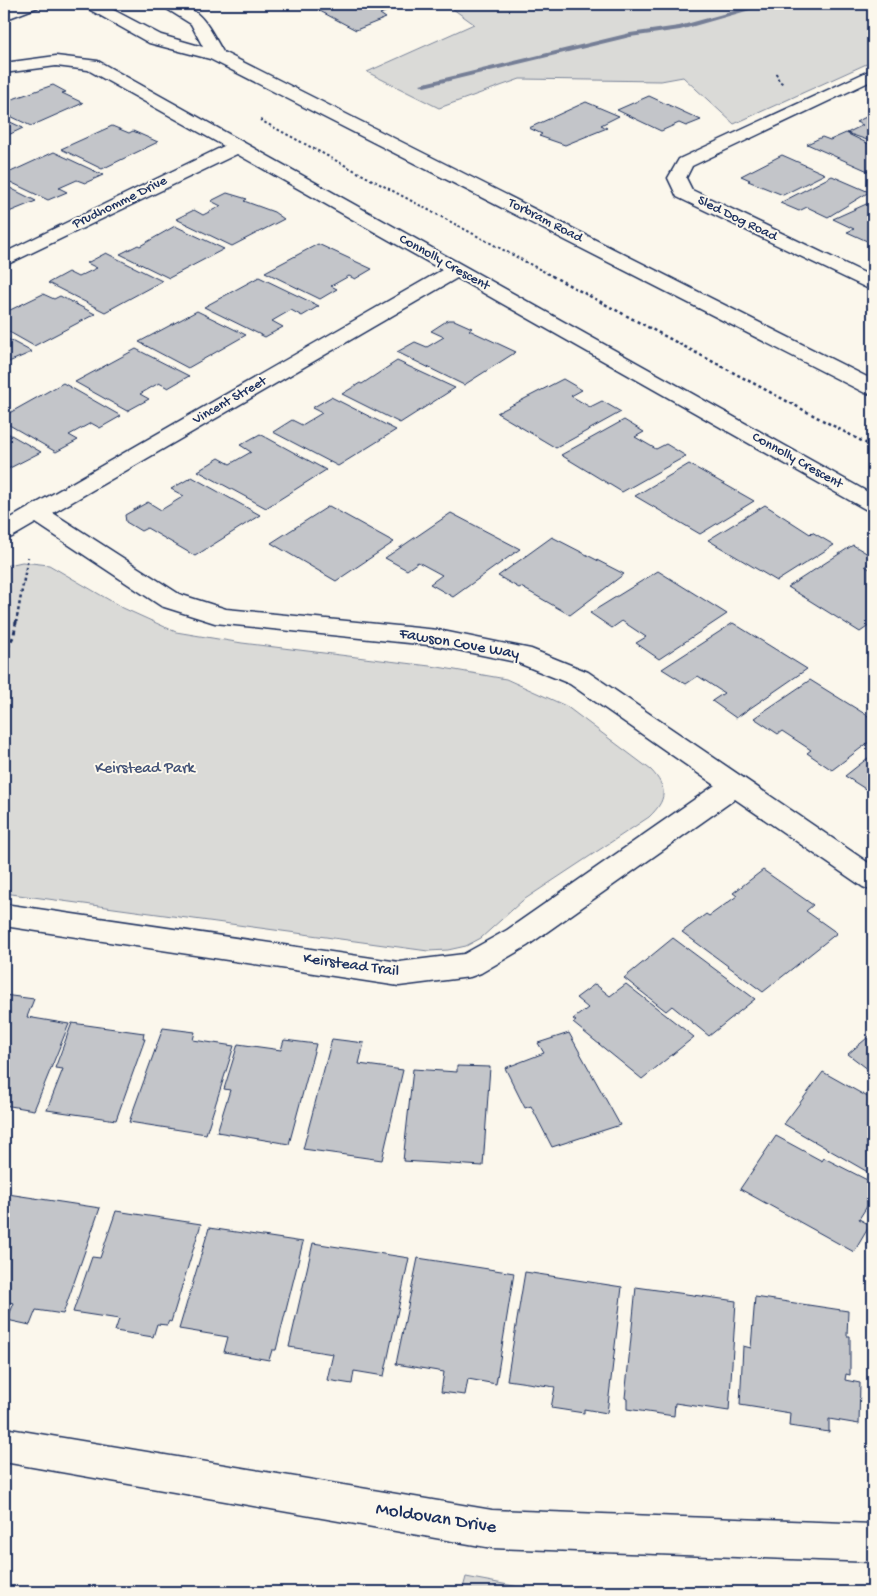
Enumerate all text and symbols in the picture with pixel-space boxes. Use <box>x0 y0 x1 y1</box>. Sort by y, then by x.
street label: Prudhomme Drive <box>69 172 171 234</box>
street label: Sled Dog Road <box>694 192 781 246</box>
street label: Torbram Road <box>504 194 587 248</box>
street label: Connolly Crescent <box>396 231 493 296</box>
street label: Vincent Street <box>189 372 271 429</box>
street label: Connolly Crescent <box>749 429 846 494</box>
street label: Fawson Cove Way <box>397 625 521 665</box>
park label: Keirstead Park <box>95 760 197 779</box>
street label: Keirstead Trail <box>302 950 400 982</box>
street label: Moldovan Drive <box>374 1498 498 1540</box>

